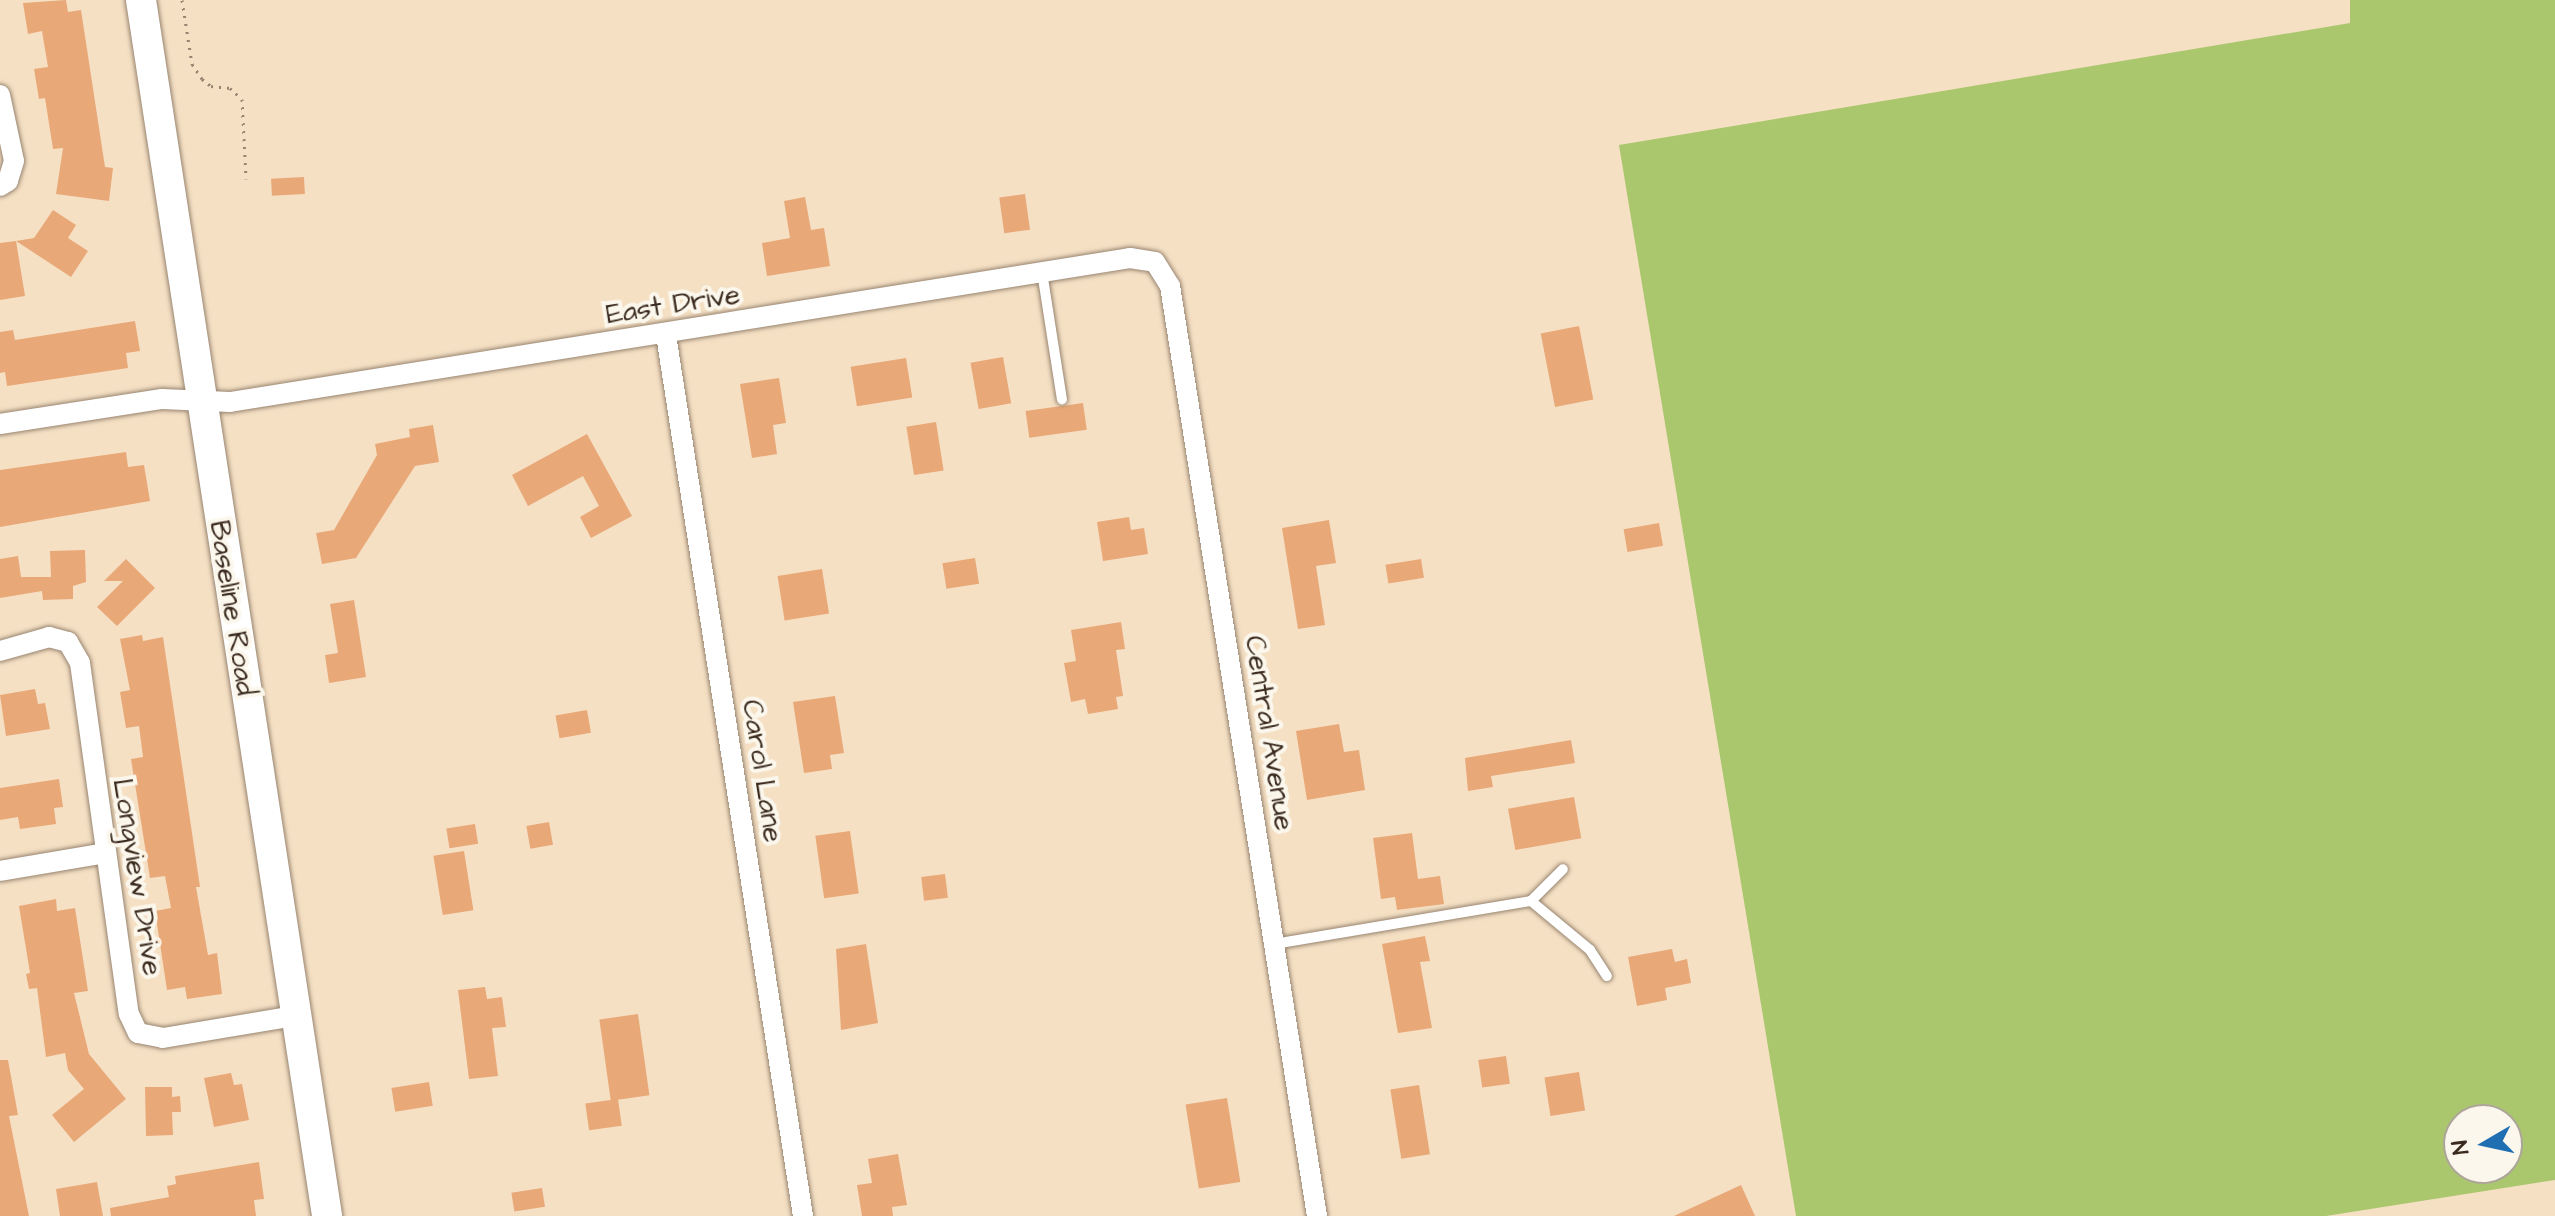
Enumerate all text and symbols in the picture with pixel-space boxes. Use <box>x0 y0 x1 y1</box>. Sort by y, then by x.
street label: East Drive <box>604 278 742 332</box>
street label: Baseline Road <box>202 518 262 698</box>
street label: Central Avenue <box>1237 633 1301 833</box>
street label: Carol Lane <box>734 697 790 845</box>
street label: Longview Drive <box>105 776 169 978</box>
north arrow <box>2443 1104 2523 1184</box>
text: N <box>2444 1138 2477 1157</box>

